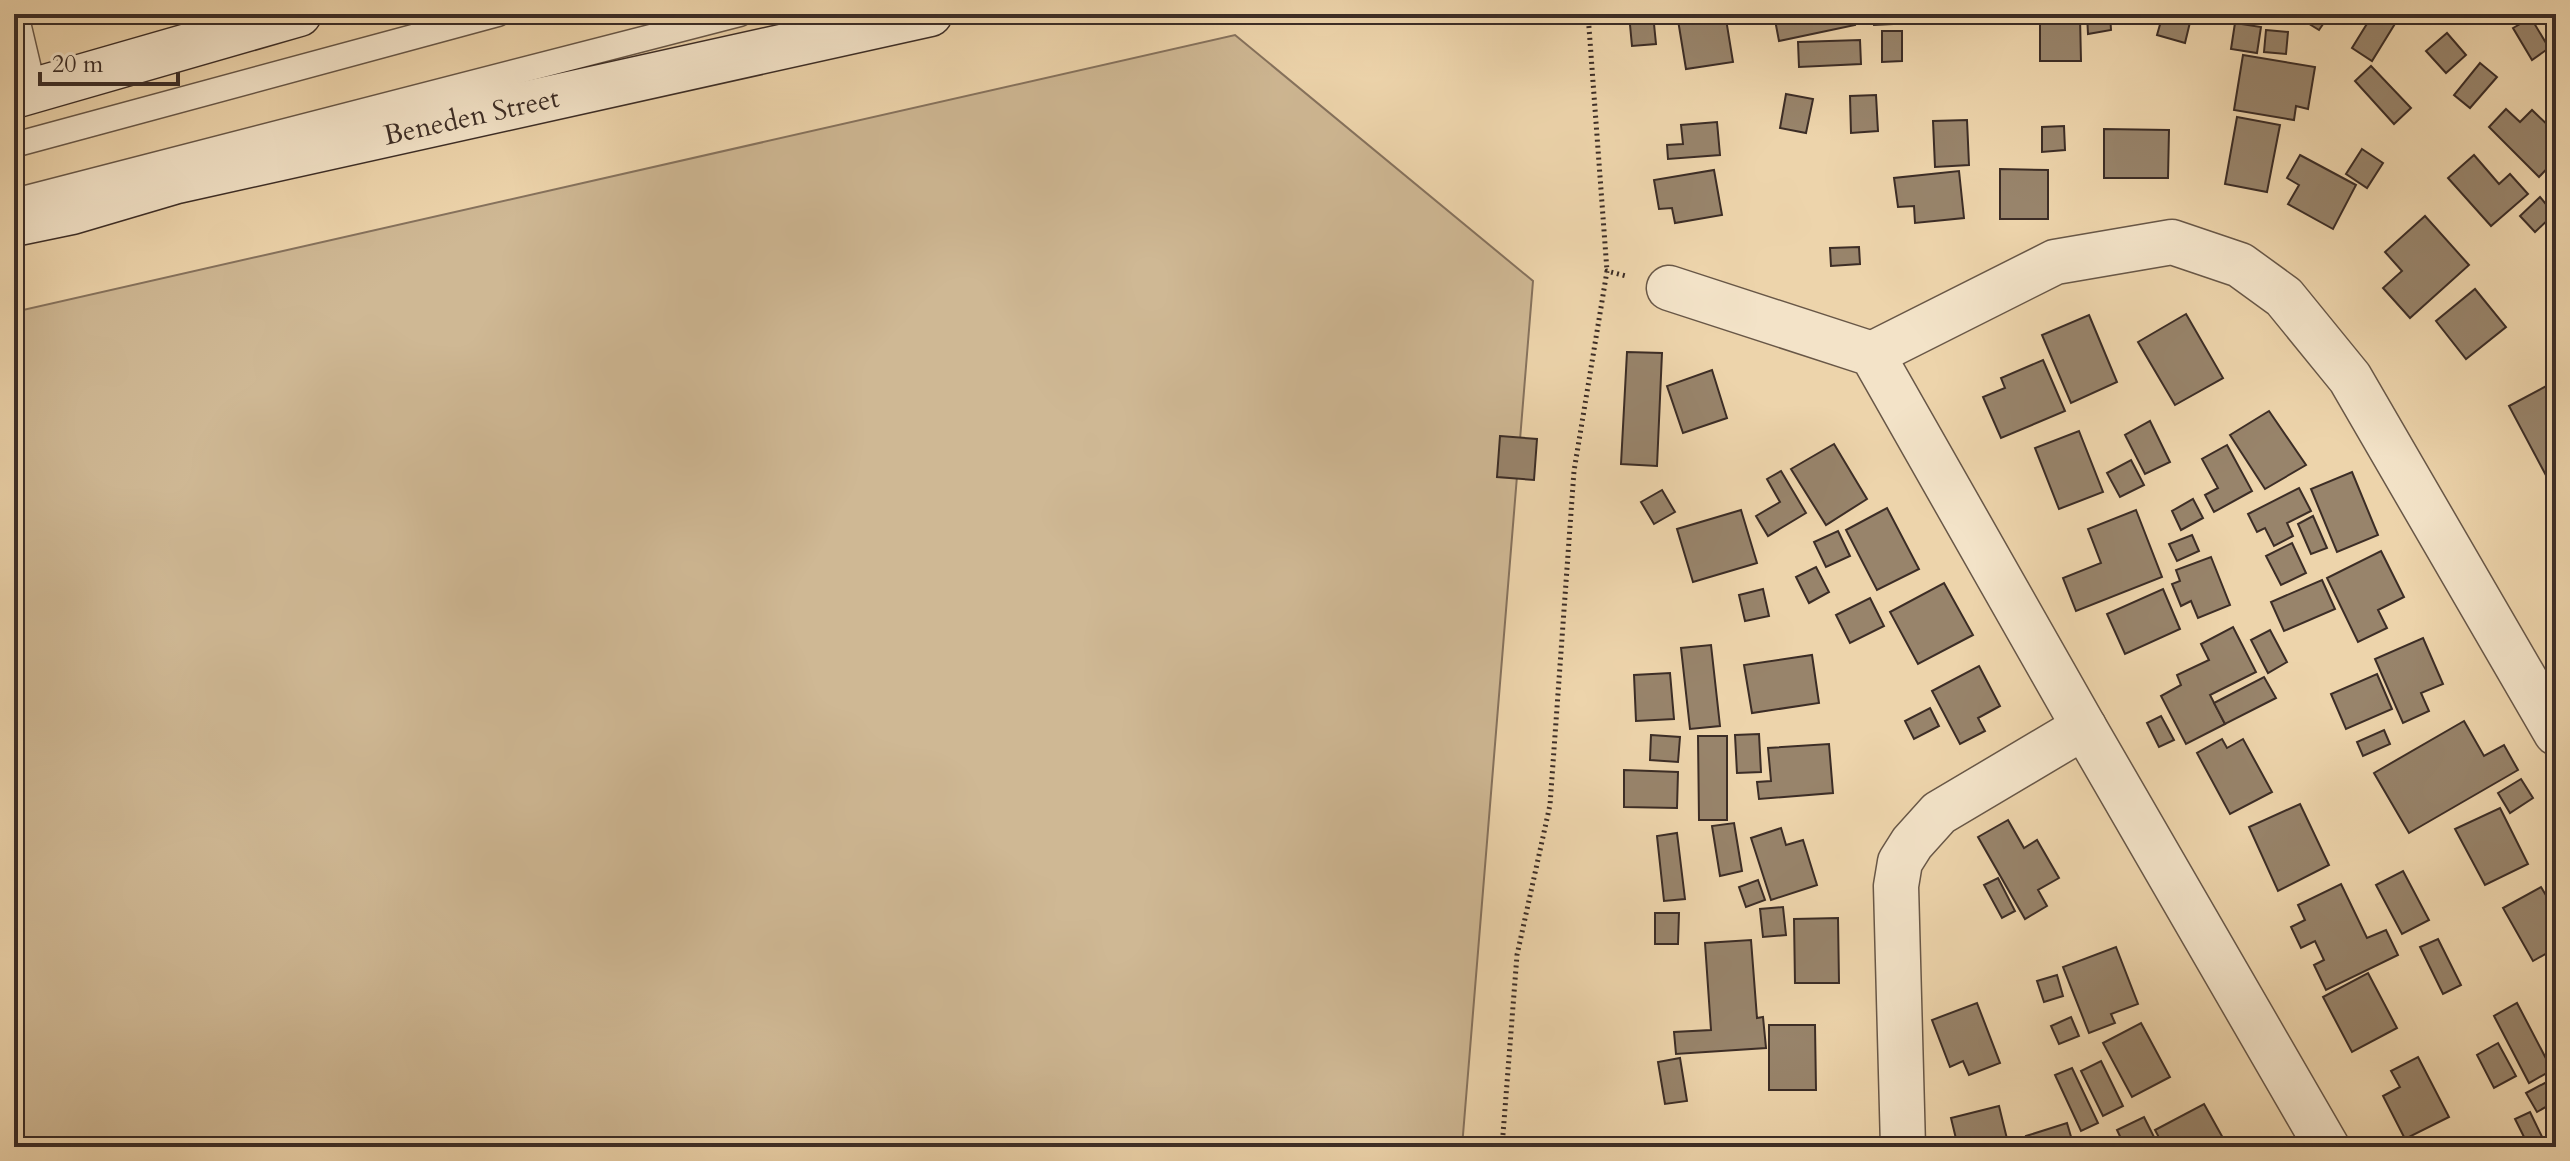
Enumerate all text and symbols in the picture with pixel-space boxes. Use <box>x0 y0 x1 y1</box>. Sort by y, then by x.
scale bar <box>40 36 178 86</box>
text: 20 m <box>52 48 104 81</box>
street label: Beneden Street <box>380 79 563 155</box>

